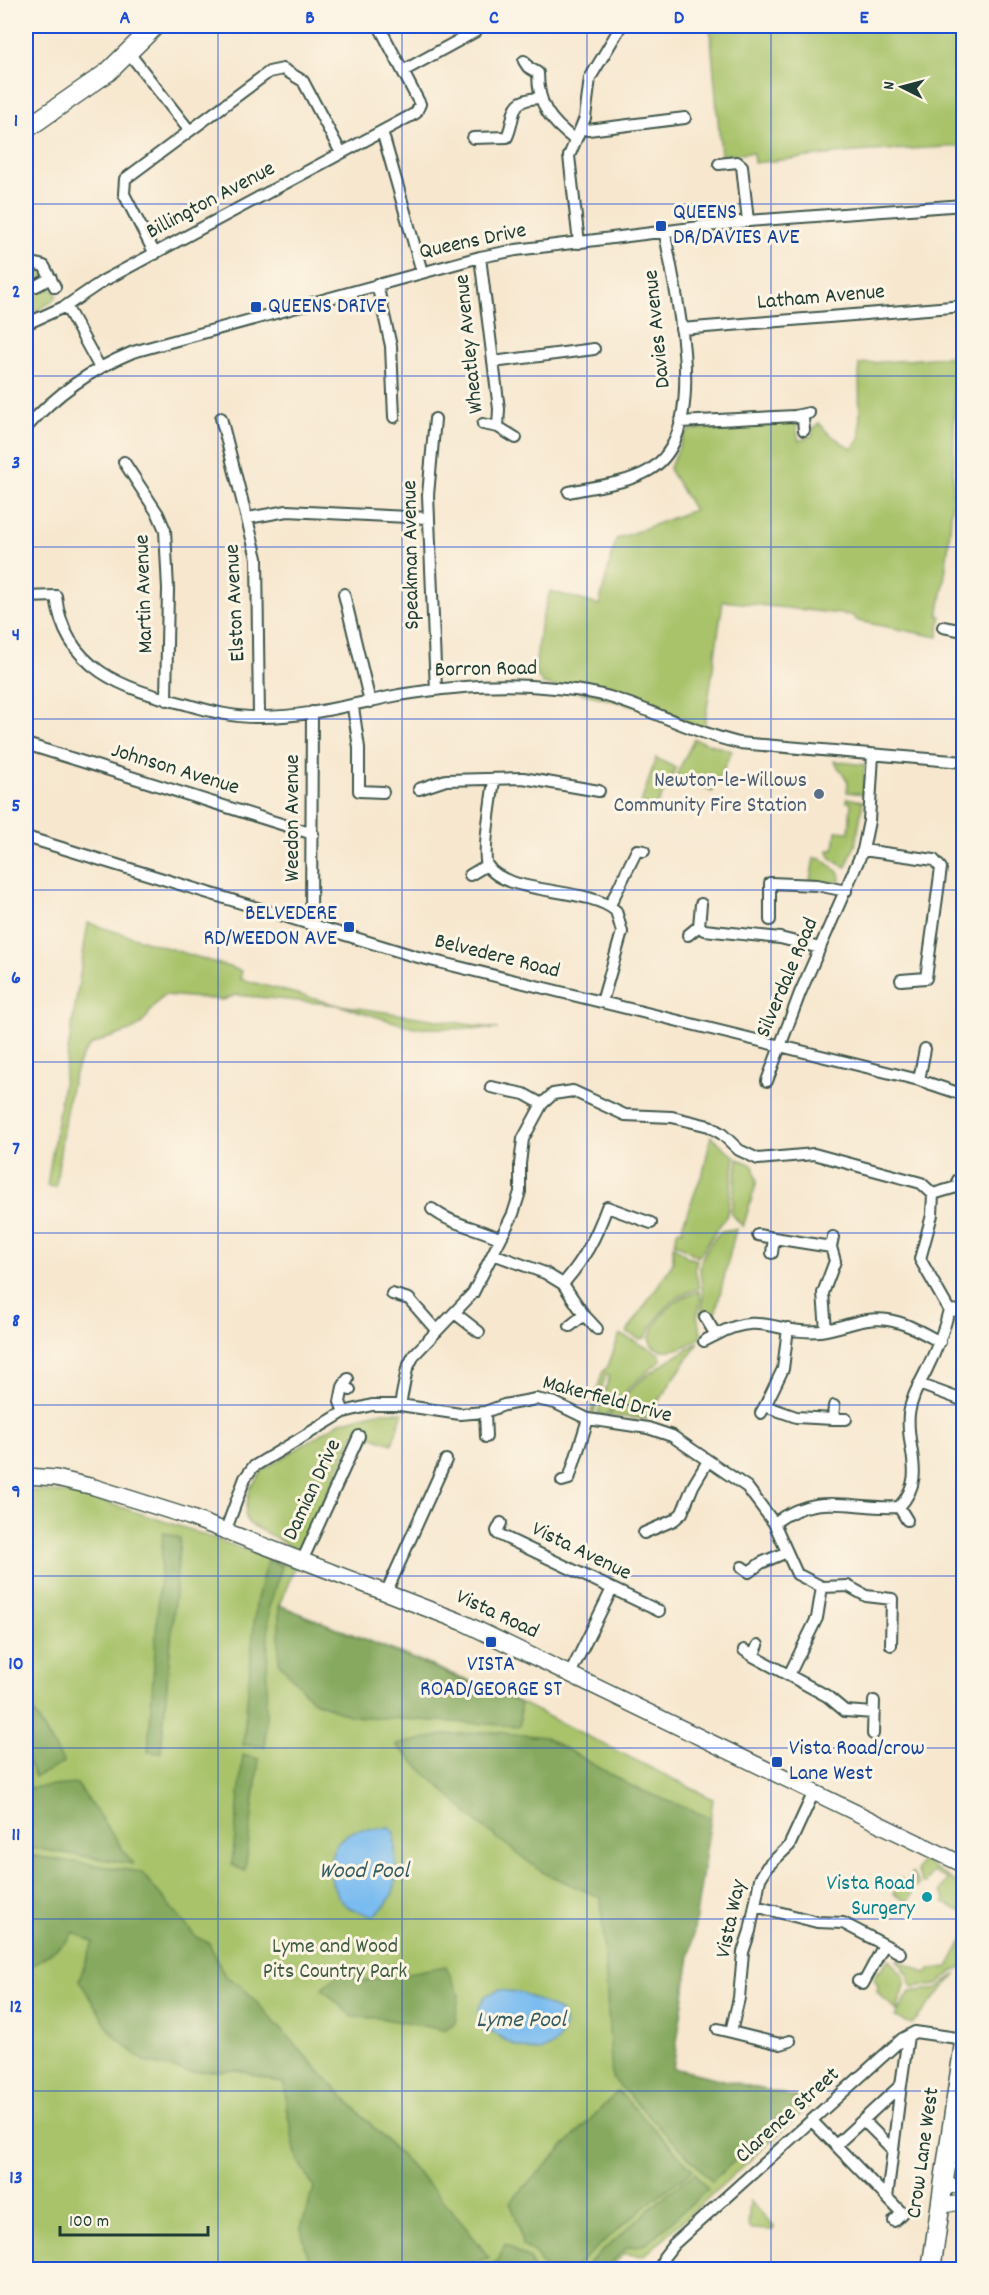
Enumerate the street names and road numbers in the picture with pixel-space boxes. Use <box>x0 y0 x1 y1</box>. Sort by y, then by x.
street label: Billington Avenue <box>141 154 281 248</box>
street label: Queens Drive <box>417 216 529 268</box>
street label: Davies Avenue <box>636 268 680 390</box>
street label: Wheatley Avenue <box>447 273 493 415</box>
street label: Latham Avenue <box>756 277 886 319</box>
street label: Speakman Avenue <box>395 480 429 630</box>
street label: Martin Avenue <box>127 534 163 654</box>
street label: Elston Avenue <box>217 543 255 663</box>
street label: Borron Road <box>434 654 538 686</box>
street label: Johnson Avenue <box>107 736 243 804</box>
street label: Weedon Avenue <box>278 754 309 882</box>
street label: Silverdale Road <box>749 913 827 1043</box>
street label: Belvedere Road <box>431 926 563 988</box>
street label: Makerfield Drive <box>539 1368 675 1432</box>
street label: Damian Drive <box>276 1434 350 1546</box>
street label: Vista Avenue <box>526 1514 636 1590</box>
street label: Vista Road <box>450 1582 544 1648</box>
street label: Vista Way <box>709 1876 756 1961</box>
street label: Clarence Street <box>729 2061 847 2171</box>
street label: Crow Lane West <box>899 2086 949 2220</box>

